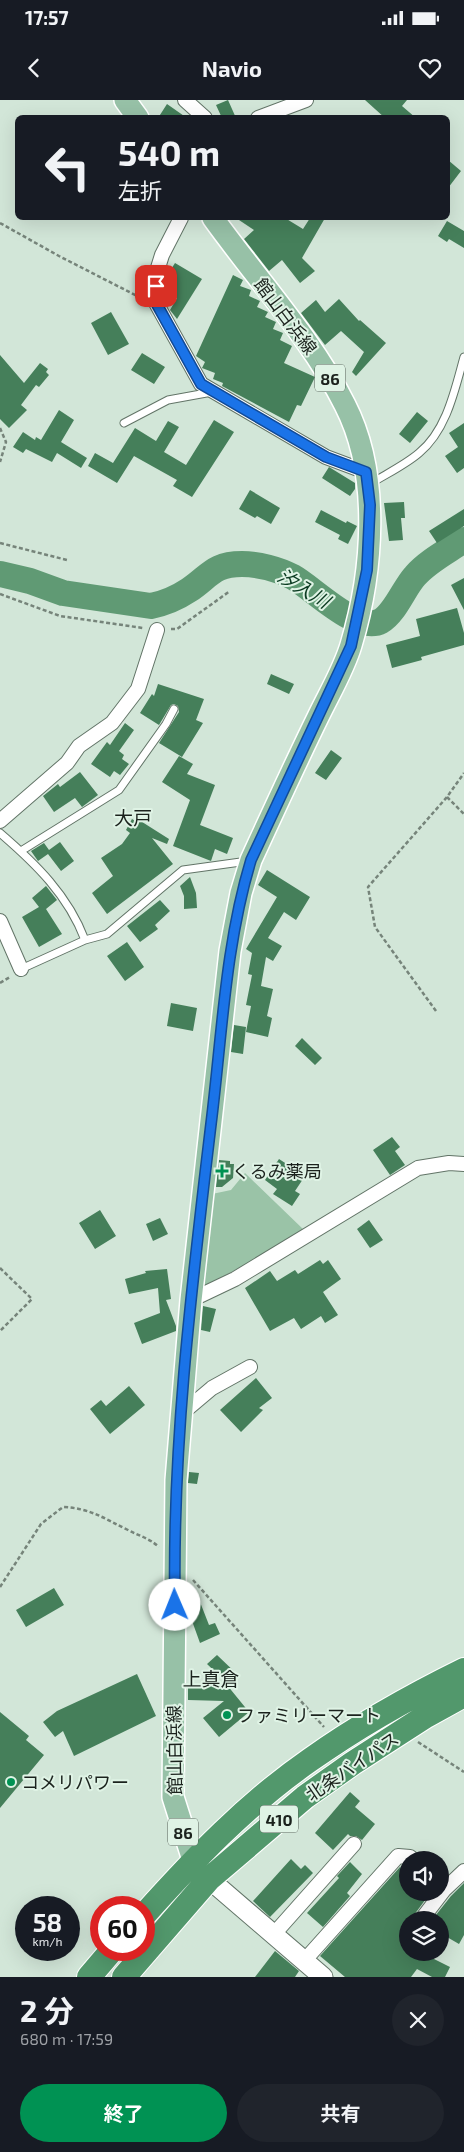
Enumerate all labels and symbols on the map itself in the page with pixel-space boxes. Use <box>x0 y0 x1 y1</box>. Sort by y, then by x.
pin <box>135 265 177 307</box>
street label: 館山白浜線 <box>250 273 322 359</box>
road number: 86 <box>315 364 345 392</box>
water label: 汐入川 <box>274 563 336 614</box>
district label: 大戸 <box>114 806 152 829</box>
place label: くるみ薬局 <box>232 1160 322 1182</box>
marker: くるみ薬局 <box>216 1165 228 1177</box>
position arrow <box>148 1578 200 1630</box>
district label: 上真倉 <box>182 1667 240 1690</box>
place label: ファミリーマート <box>237 1704 381 1726</box>
street label: 館山白浜線 <box>162 1705 186 1795</box>
marker: ファミリーマート <box>221 1709 233 1721</box>
street label: 北条バイパス <box>301 1727 403 1805</box>
place label: コメリパワー <box>21 1771 129 1793</box>
marker: コメリパワー <box>5 1776 17 1788</box>
road number: 410 <box>260 1806 298 1832</box>
road number: 86 <box>168 1818 198 1845</box>
speed limit sign: 60 <box>90 1896 155 1961</box>

